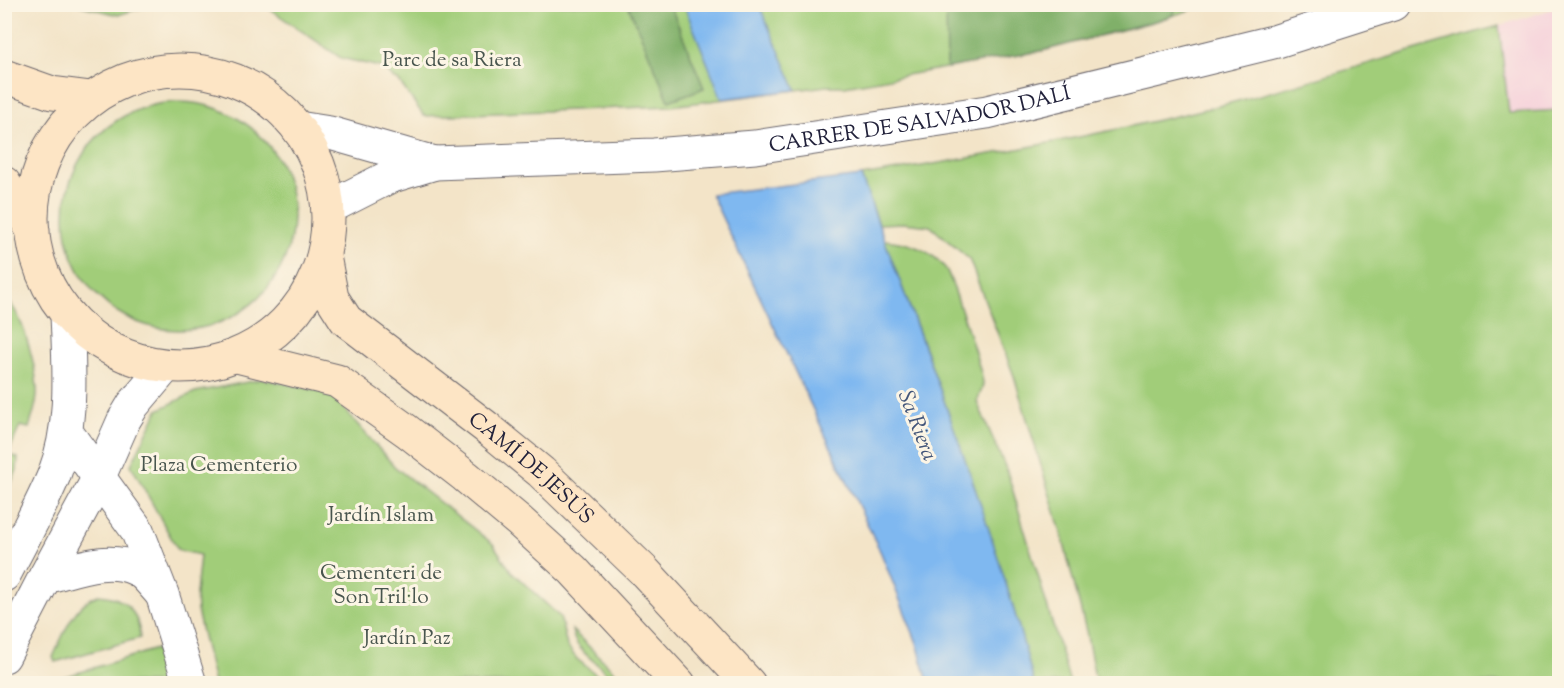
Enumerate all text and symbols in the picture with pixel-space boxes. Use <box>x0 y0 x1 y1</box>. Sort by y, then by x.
park label: Parc de sa Riera <box>382 46 522 76</box>
street label: CARRER DE SALVADOR DALÍ <box>767 79 1074 162</box>
water label: Sa Riera <box>888 386 944 466</box>
street label: CAMÍ DE JESÚS <box>461 406 600 532</box>
park label: Plaza Cementerio <box>141 451 297 481</box>
park label: Jardín Islam <box>327 501 434 531</box>
park label: Cementeri de Son Tril·lo <box>320 559 442 613</box>
park label: Jardín Paz <box>362 624 451 654</box>

